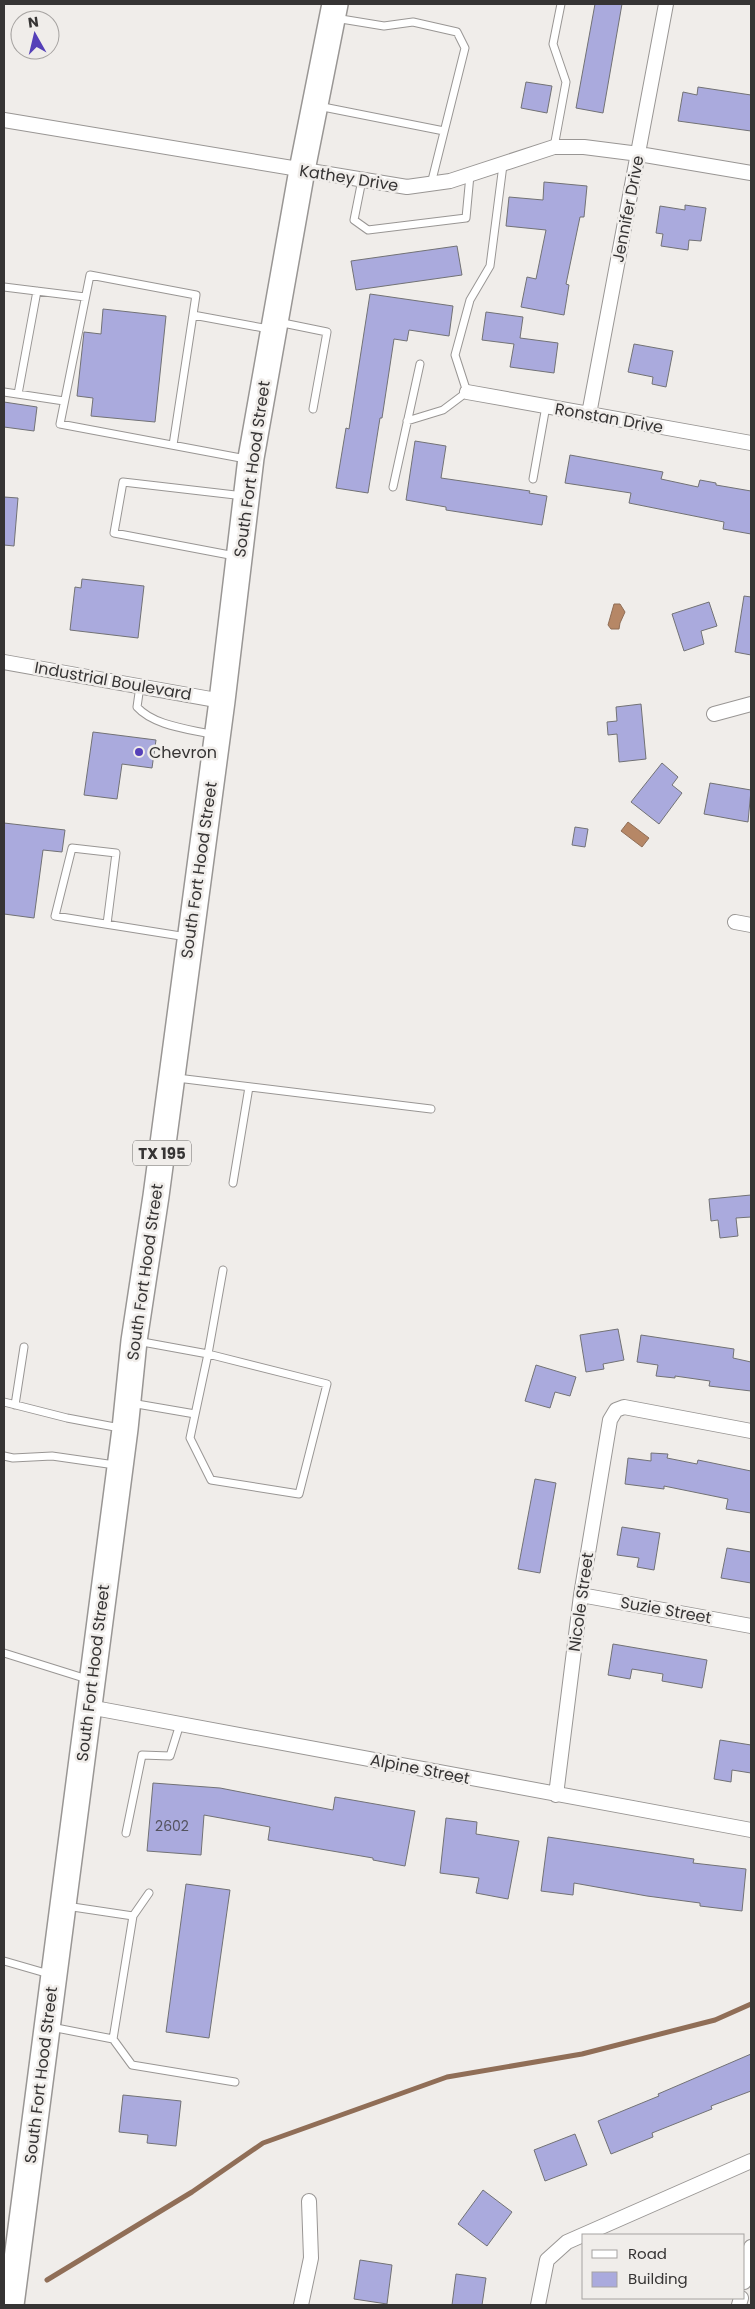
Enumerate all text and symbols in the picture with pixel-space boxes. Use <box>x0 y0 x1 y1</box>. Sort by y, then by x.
north arrow <box>10 10 60 60</box>
text: N <box>27 11 40 33</box>
street label: Jennifer Drive <box>606 154 650 264</box>
street label: Kathey Drive <box>298 159 400 197</box>
street label: South Fort Hood Street <box>228 379 276 559</box>
street label: Ronstan Drive <box>553 397 665 439</box>
street label: Industrial Boulevard <box>33 656 193 706</box>
place label: Chevron <box>149 741 217 764</box>
marker: Chevron <box>133 746 145 758</box>
street label: South Fort Hood Street <box>175 780 223 960</box>
road number: TX 195 <box>133 1140 191 1166</box>
street label: South Fort Hood Street <box>121 1182 169 1362</box>
street label: Nicole Street <box>563 1551 599 1653</box>
street label: South Fort Hood Street <box>71 1583 115 1763</box>
street label: Suzie Street <box>619 1591 713 1629</box>
street label: Alpine Street <box>368 1748 472 1790</box>
house number: 2602 <box>155 1816 189 1836</box>
street label: South Fort Hood Street <box>19 1985 63 2165</box>
legend <box>582 2234 745 2299</box>
text: Road <box>628 2243 667 2264</box>
text: Building <box>628 2268 688 2289</box>

